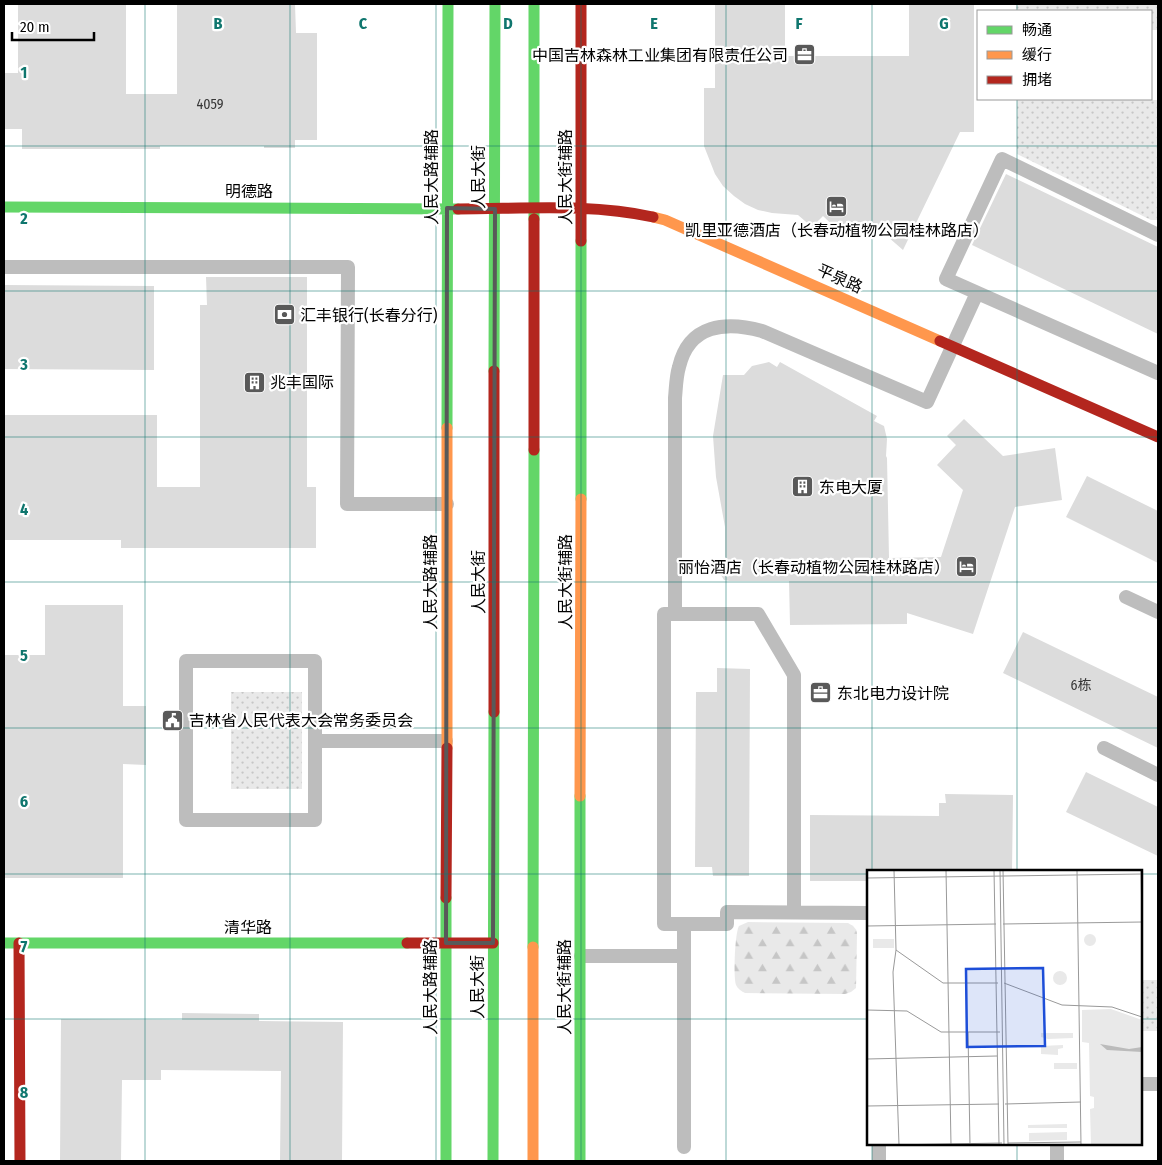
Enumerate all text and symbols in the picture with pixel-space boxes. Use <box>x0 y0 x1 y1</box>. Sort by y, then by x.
scale bar <box>12 10 95 42</box>
legend <box>977 10 1152 100</box>
text: B <box>214 14 223 33</box>
text: C <box>359 14 368 33</box>
text: D <box>503 14 513 33</box>
text: E <box>650 14 658 33</box>
text: F <box>795 14 803 33</box>
text: G <box>939 14 949 33</box>
text: 20 m <box>20 18 50 36</box>
text: 畅通 <box>1022 21 1052 39</box>
office icon: 中国吉林森林工业集团有限责任公司 <box>792 43 816 67</box>
place label: 中国吉林森林工业集团有限责任公司 <box>532 46 788 65</box>
text: 缓行 <box>1022 46 1052 64</box>
text: 1 <box>21 63 27 82</box>
text: 拥堵 <box>1022 71 1052 89</box>
house number: 4059 <box>196 96 224 113</box>
street label: 人民大路辅路 <box>422 129 441 225</box>
street label: 人民大街辅路 <box>556 129 575 225</box>
street label: 人民大街 <box>469 145 488 209</box>
street label: 明德路 <box>225 182 273 201</box>
hotel icon: 凯里亚德酒店（长春动植物公园桂林路店） <box>825 194 849 218</box>
text: 2 <box>19 209 28 228</box>
place label: 凯里亚德酒店（长春动植物公园桂林路店） <box>685 221 989 240</box>
street label: 平泉路 <box>814 260 866 297</box>
bank icon: 汇丰银行(长春分行) <box>272 303 296 327</box>
place label: 汇丰银行(长春分行) <box>300 306 438 325</box>
text: 3 <box>19 355 28 374</box>
building icon: 兆丰国际 <box>242 370 266 394</box>
place label: 兆丰国际 <box>270 373 334 392</box>
building icon: 东电大厦 <box>791 475 815 499</box>
place label: 东电大厦 <box>819 478 883 497</box>
text: 4 <box>20 500 28 519</box>
street label: 人民大路辅路 <box>421 534 440 630</box>
street label: 人民大街辅路 <box>556 534 575 630</box>
street label: 人民大街 <box>469 550 488 614</box>
hotel icon: 丽怡酒店（长春动植物公园桂林路店） <box>954 555 978 579</box>
place label: 丽怡酒店（长春动植物公园桂林路店） <box>678 558 950 577</box>
text: 5 <box>20 646 28 665</box>
house number: 6栋 <box>1071 677 1091 694</box>
office icon: 东北电力设计院 <box>809 681 833 705</box>
place label: 东北电力设计院 <box>837 684 949 703</box>
public building icon: 吉林省人民代表大会常务委员会 <box>161 708 185 732</box>
place label: 吉林省人民代表大会常务委员会 <box>189 711 413 730</box>
text: 6 <box>20 792 28 811</box>
inset map <box>867 870 1142 1145</box>
street label: 清华路 <box>224 918 272 937</box>
text: 7 <box>21 937 28 956</box>
street label: 人民大路辅路 <box>421 939 440 1035</box>
street label: 人民大街辅路 <box>555 939 574 1035</box>
street label: 人民大街 <box>468 955 487 1019</box>
text: 8 <box>20 1083 29 1102</box>

